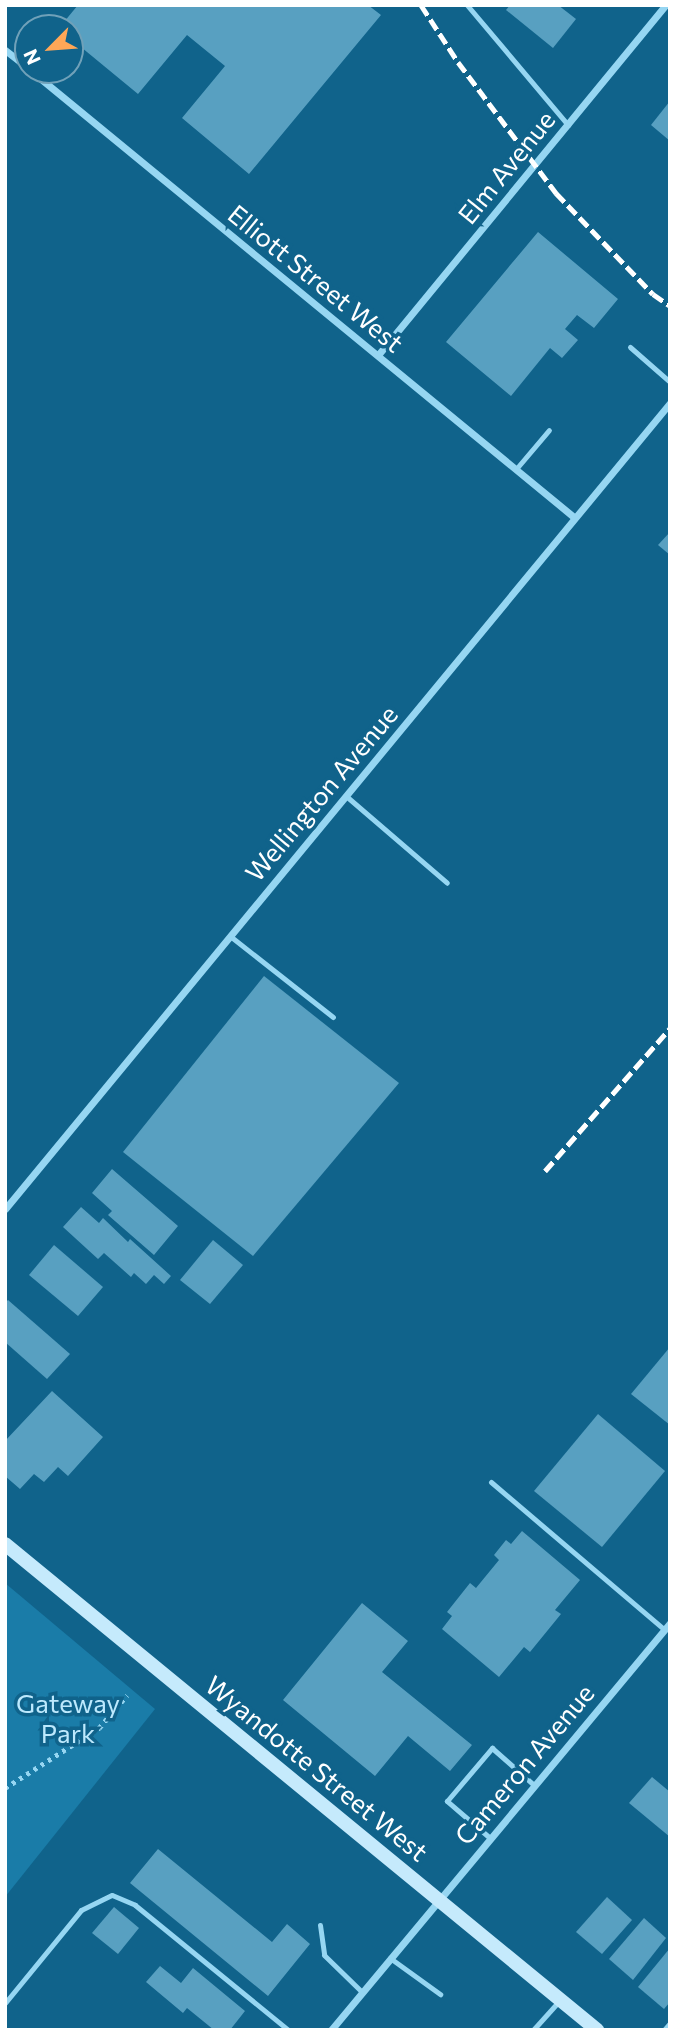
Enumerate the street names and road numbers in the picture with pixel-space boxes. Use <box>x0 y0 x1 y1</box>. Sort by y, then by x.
street label: Elm Avenue <box>451 104 561 230</box>
street label: Elliott Street West <box>222 198 410 358</box>
street label: Wellington Avenue <box>238 699 404 887</box>
street label: Wyandotte Street West <box>200 1669 434 1867</box>
street label: Cameron Avenue <box>448 1677 600 1851</box>

